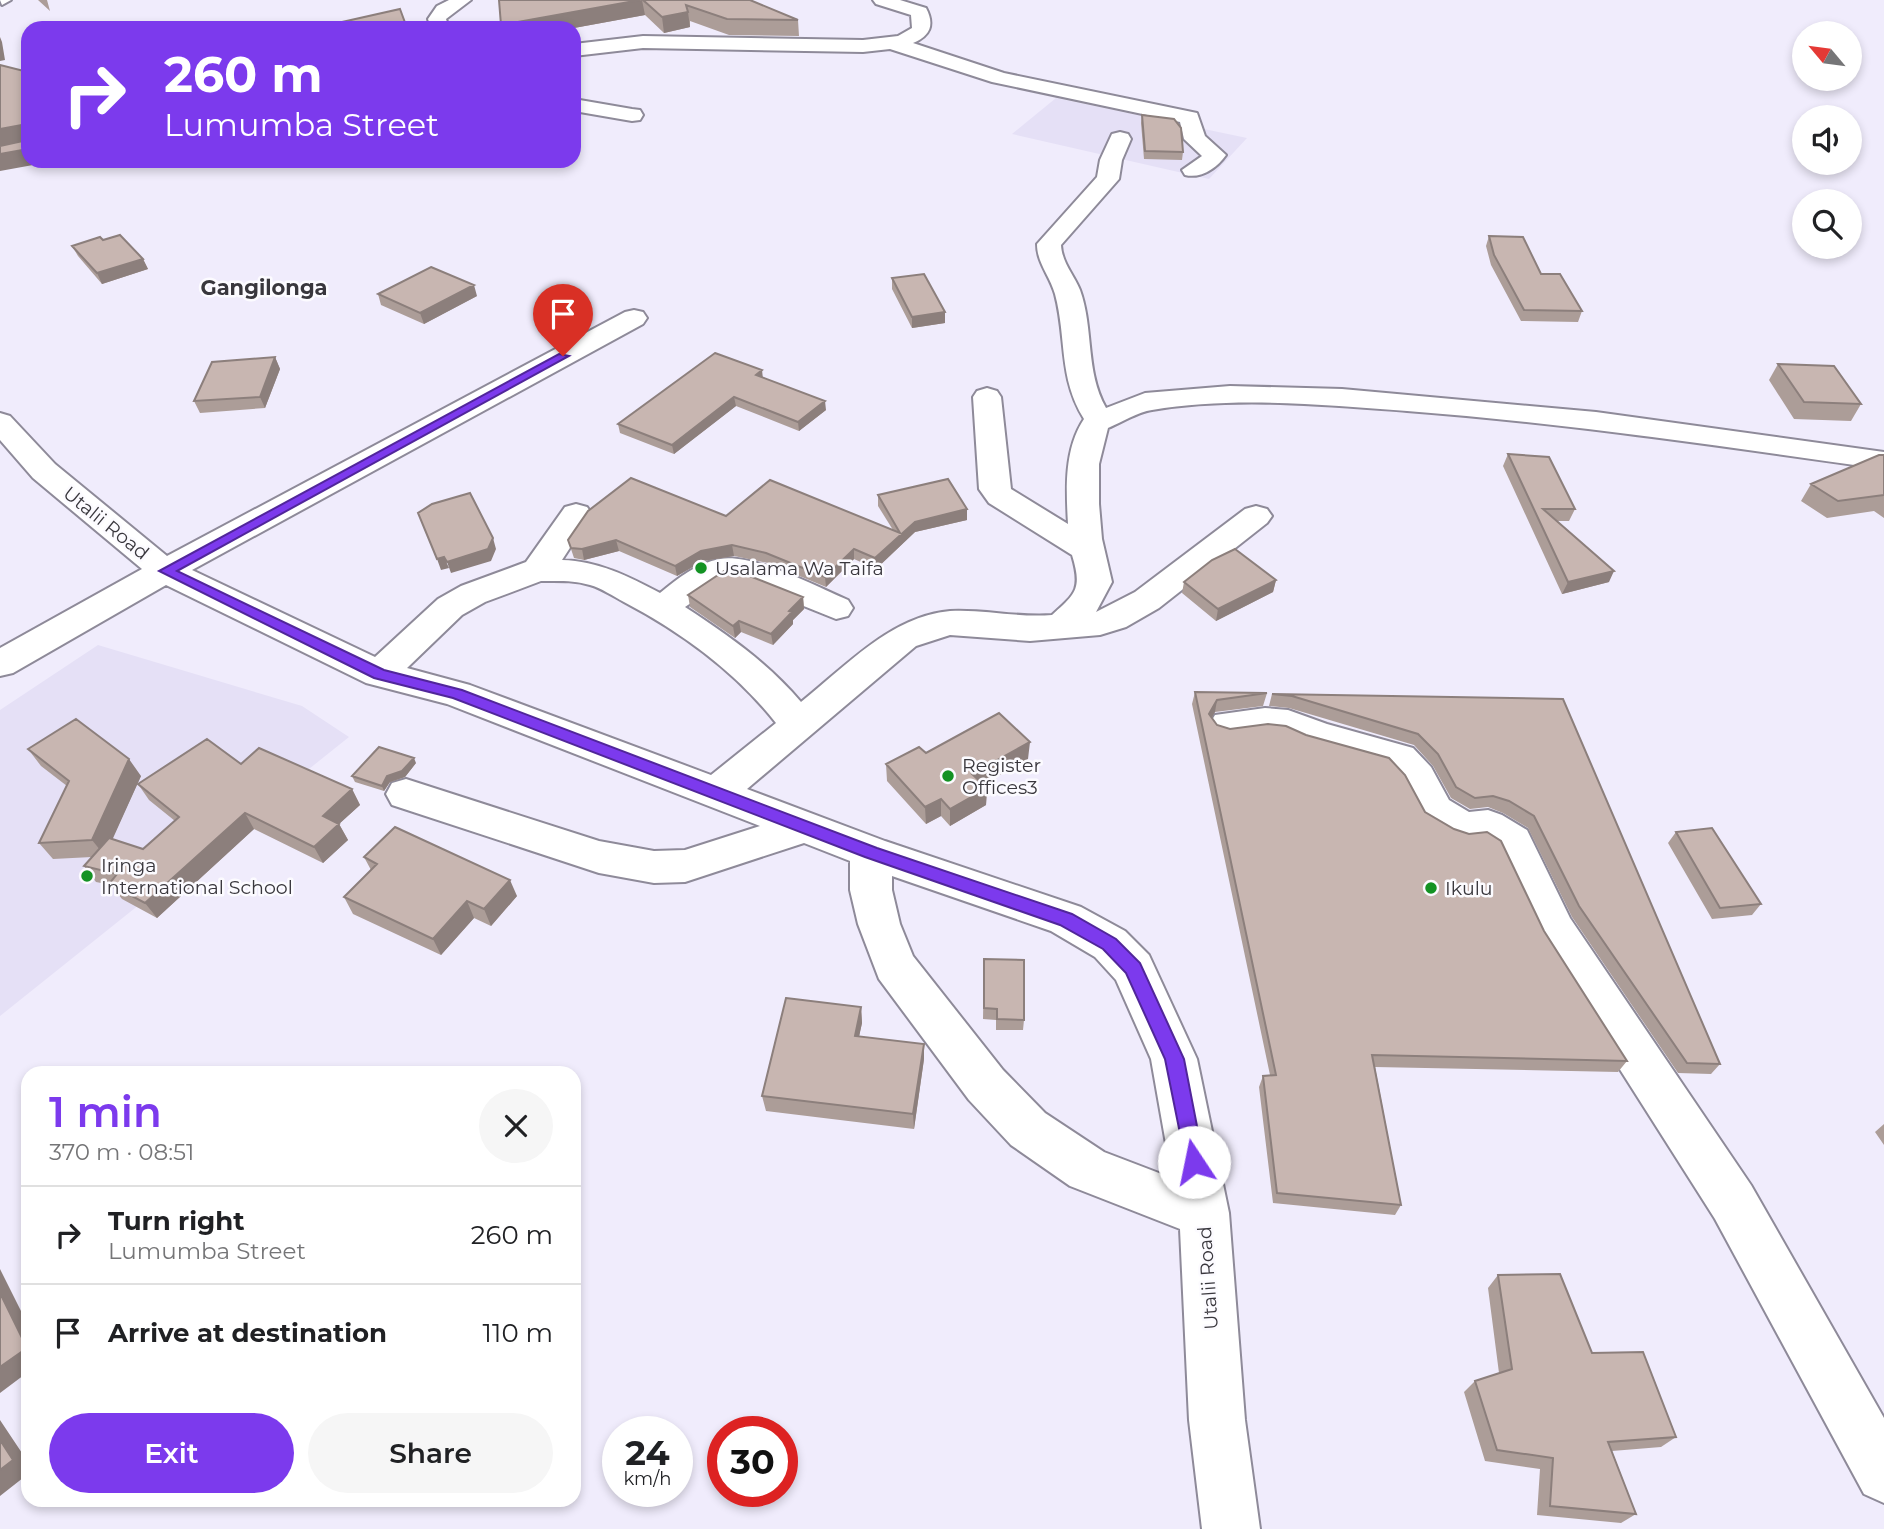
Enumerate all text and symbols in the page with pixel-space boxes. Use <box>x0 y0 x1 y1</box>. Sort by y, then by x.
north arrow <box>1792 21 1862 91</box>
map controls <box>1792 21 1862 259</box>
text: 260 m <box>164 45 323 104</box>
icon: right <box>49 49 140 140</box>
text: Lumumba Street <box>164 105 439 144</box>
button: sound <box>1792 105 1862 175</box>
button: search <box>1792 189 1862 259</box>
district label: Gangilonga <box>200 275 328 300</box>
pin <box>533 284 593 356</box>
icon: arrive <box>544 295 582 333</box>
street label: Utalii Road <box>59 481 153 565</box>
place label: Usalama Wa Taifa <box>715 557 884 580</box>
marker: Usalama Wa Taifa <box>693 560 709 576</box>
place label: Register Offices3 <box>962 754 1041 799</box>
marker: Register Offices3 <box>940 768 956 784</box>
place label: Iringa International School <box>101 854 293 899</box>
marker: Iringa International School <box>79 868 95 884</box>
place label: Ikulu <box>1445 877 1493 900</box>
marker: Ikulu <box>1423 880 1439 896</box>
text: 1 min <box>49 1086 162 1138</box>
button: close <box>479 1089 553 1163</box>
position arrow <box>1157 1125 1231 1199</box>
text: 370 m · 08:51 <box>49 1138 194 1166</box>
text: Turn right <box>108 1205 244 1237</box>
icon: right <box>49 1216 87 1254</box>
text: 260 m <box>471 1219 553 1251</box>
street label: Utalii Road <box>1193 1226 1223 1330</box>
text: Lumumba Street <box>108 1237 306 1265</box>
icon: arrive <box>49 1314 87 1352</box>
text: Arrive at destination <box>108 1317 387 1349</box>
text: 110 m <box>483 1317 553 1349</box>
button: Exit <box>49 1413 294 1493</box>
button: Share <box>308 1413 553 1493</box>
speed limit sign: 30 <box>707 1416 798 1507</box>
text: 24 <box>625 1431 670 1474</box>
text: km/h <box>623 1468 672 1490</box>

